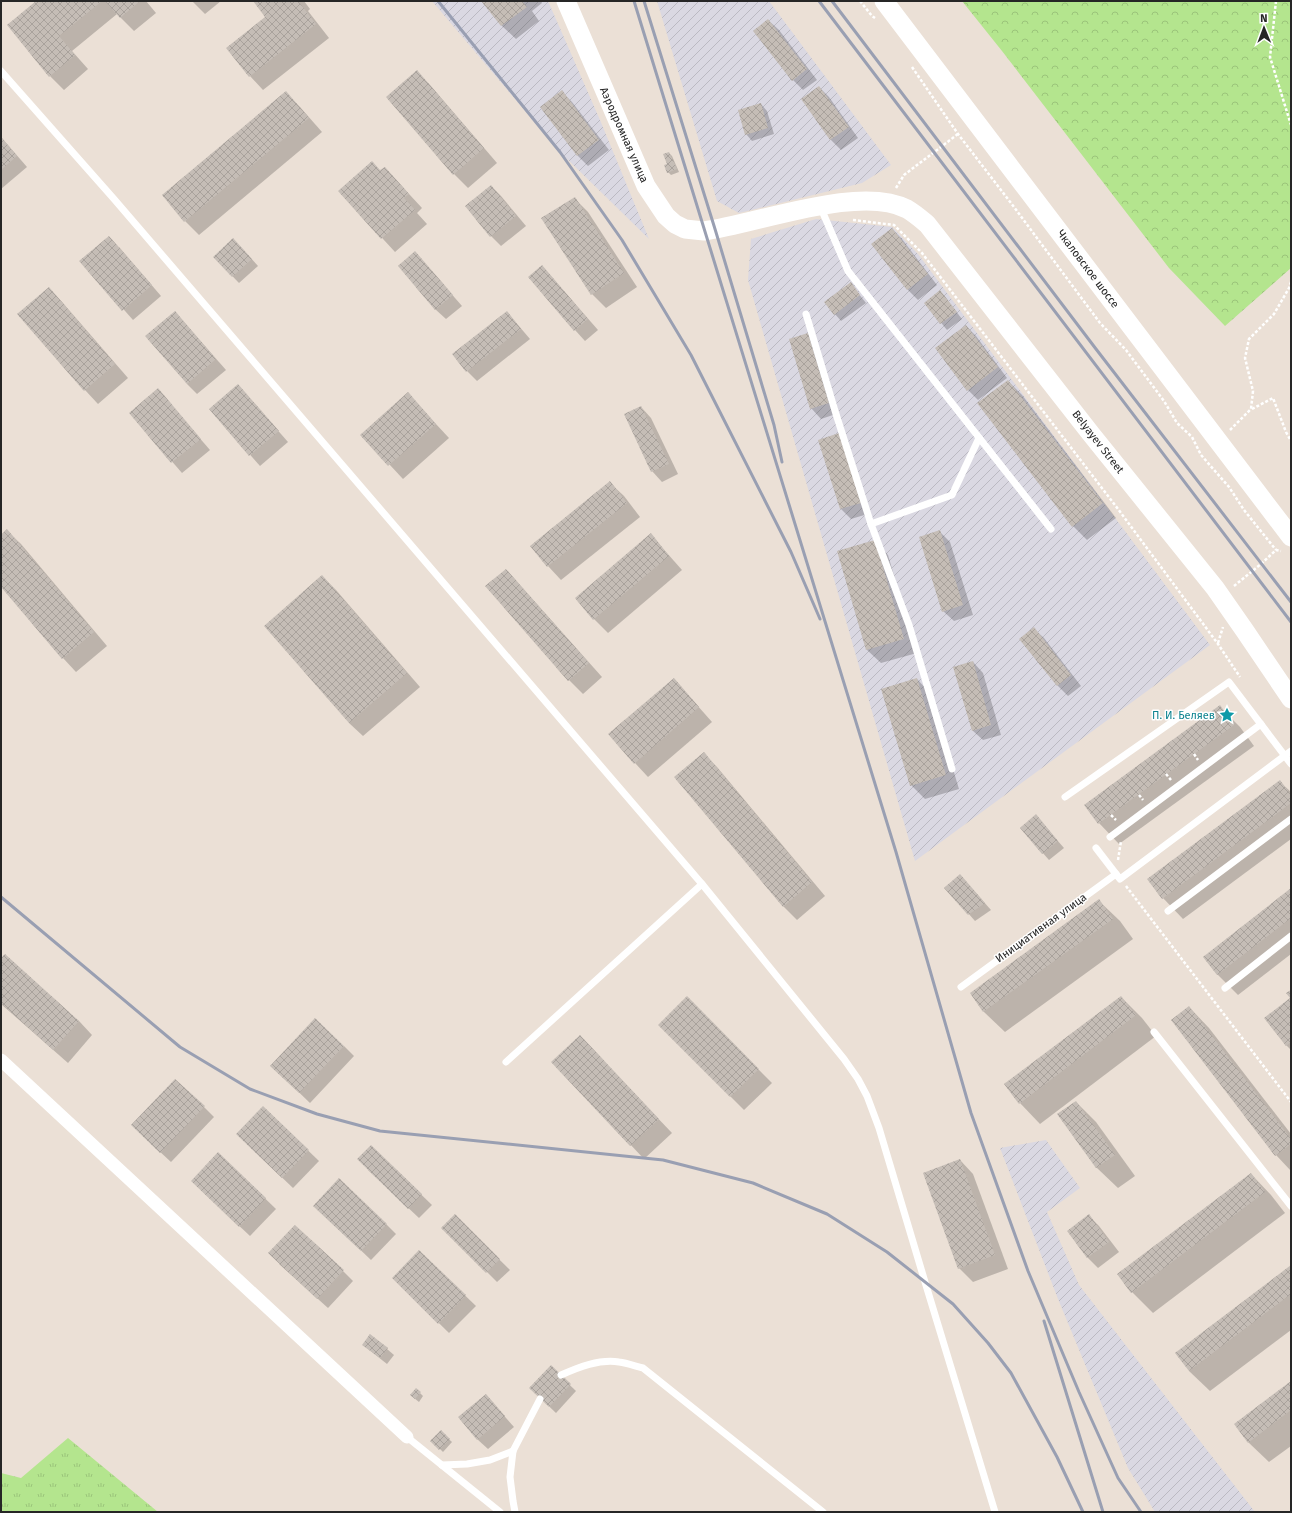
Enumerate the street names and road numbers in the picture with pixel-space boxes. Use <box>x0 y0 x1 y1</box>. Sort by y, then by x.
street label: Аэродромная улица <box>597 85 651 185</box>
street label: Чкаловское шоссе <box>1054 227 1122 311</box>
street label: Belyayev Street <box>1069 408 1127 476</box>
street label: Инициативная улица <box>993 891 1089 965</box>

